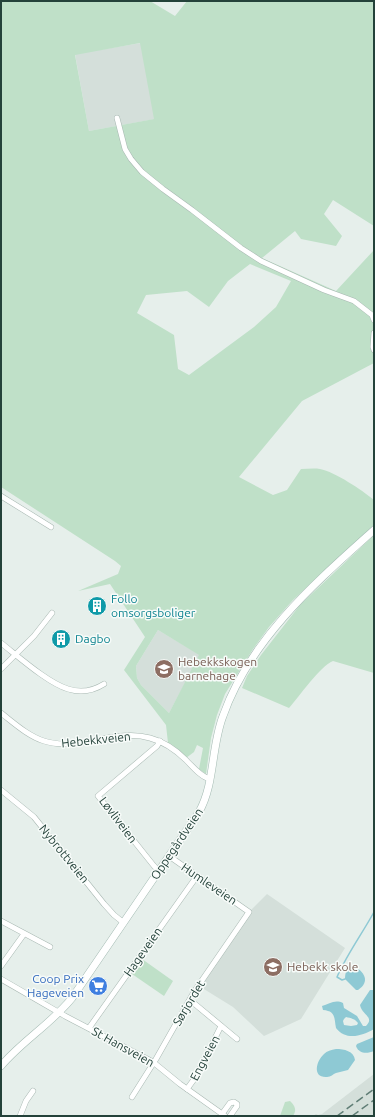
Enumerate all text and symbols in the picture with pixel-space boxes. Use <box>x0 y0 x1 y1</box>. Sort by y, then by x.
place label: Follo omsorgsboliger <box>111 592 196 619</box>
building icon: Follo omsorgsboliger <box>86 595 108 617</box>
building icon: Dagbo <box>50 628 72 650</box>
place label: Dagbo <box>75 632 111 645</box>
place label: Hebekkskogen barnehage <box>178 655 257 682</box>
school or university icon: Hebekkskogen barnehage <box>153 658 175 680</box>
street label: Hebekkveien <box>61 729 131 750</box>
street label: Løvliveien <box>97 794 140 845</box>
street label: Oppegårdveien <box>148 805 205 882</box>
street label: Nybrottveien <box>37 822 92 885</box>
street label: Humleveien <box>179 860 240 907</box>
street label: Hageveien <box>121 925 164 979</box>
school or university icon: Hebekk skole <box>262 956 284 978</box>
place label: Hebekk skole <box>287 960 358 973</box>
place label: Coop Prix Hageveien <box>27 972 84 999</box>
supermarket icon: Coop Prix Hageveien <box>87 975 109 997</box>
street label: Sørjordet <box>170 977 207 1028</box>
street label: St Hansveien <box>90 1024 157 1069</box>
street label: Engveien <box>187 1033 222 1083</box>

